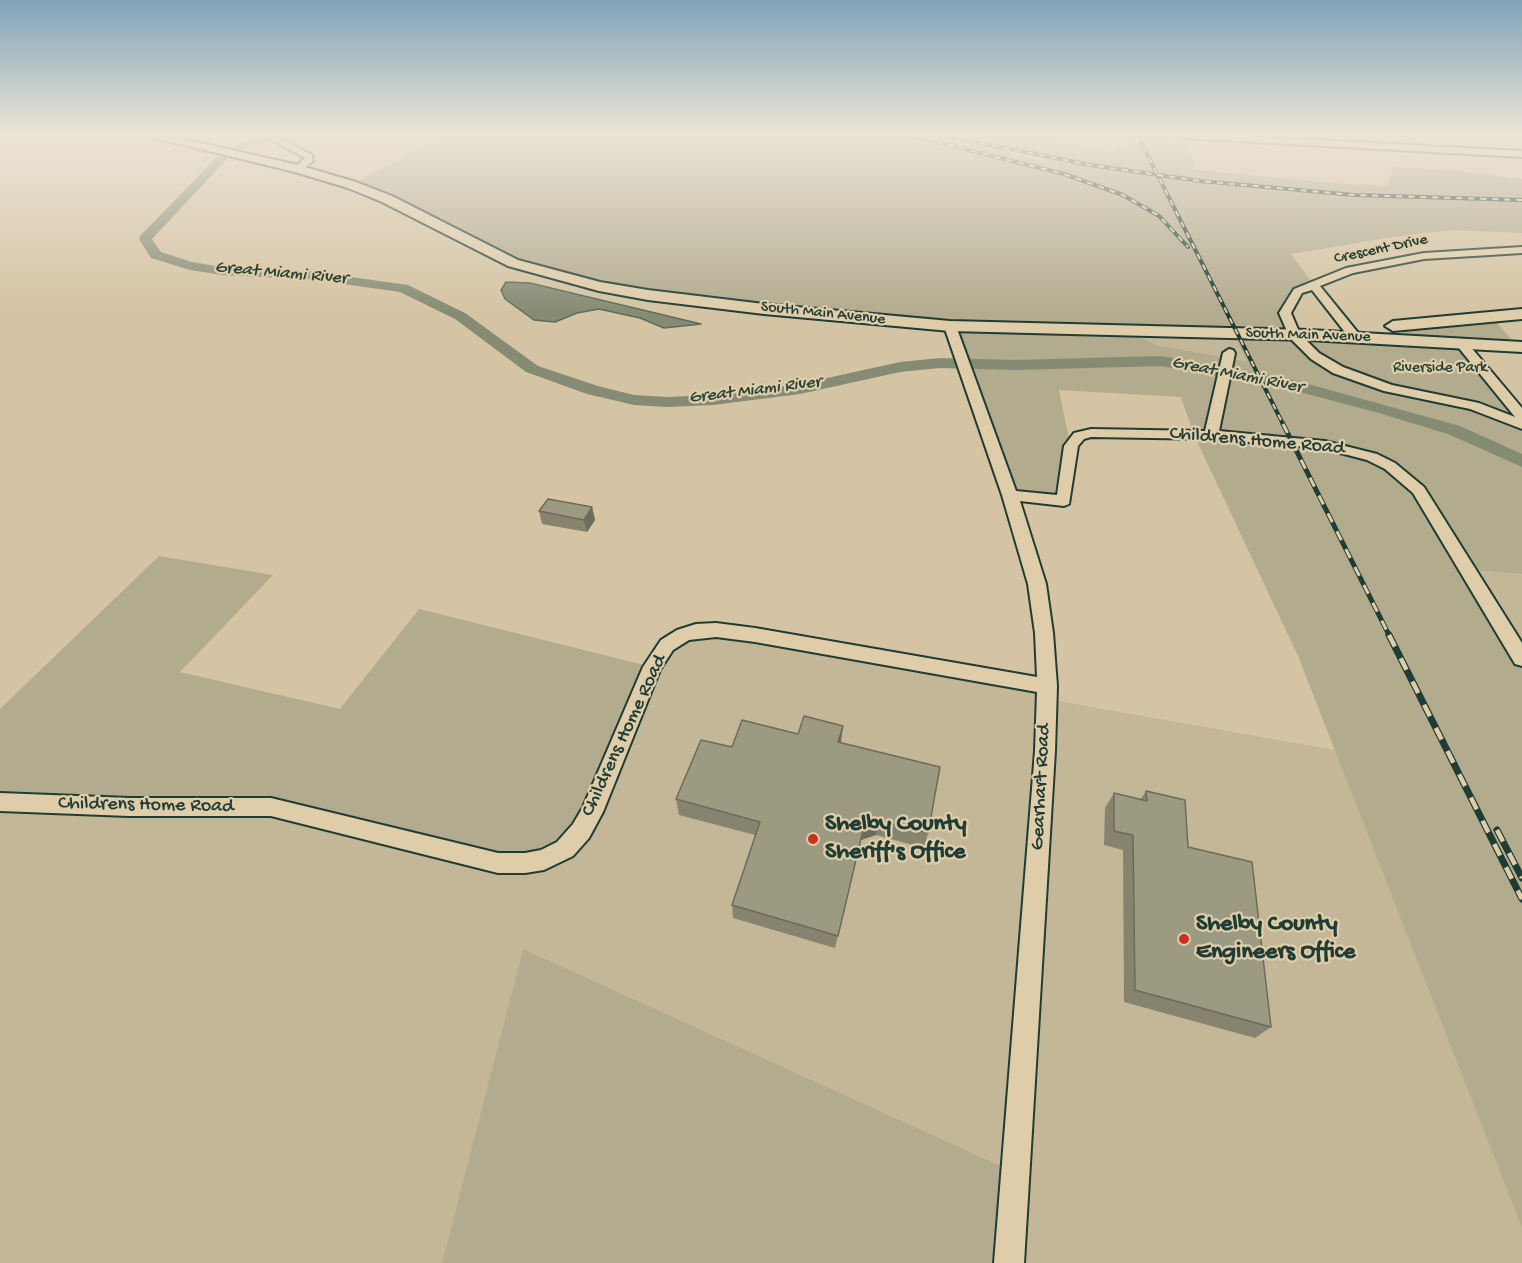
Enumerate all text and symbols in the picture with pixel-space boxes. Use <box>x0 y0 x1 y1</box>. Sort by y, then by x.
street label: Crescent Drive <box>1333 231 1429 269</box>
water label: Great Miami River <box>214 257 348 291</box>
street label: South Main Avenue <box>760 298 886 330</box>
street label: South Main Avenue <box>1245 324 1371 348</box>
water label: Great Miami River <box>1170 353 1304 399</box>
park label: Riverside Park <box>1393 359 1487 379</box>
water label: Great Miami River <box>688 372 822 410</box>
street label: Childrens Home Road <box>1168 422 1346 462</box>
street label: Childrens Home Road <box>577 651 673 821</box>
street label: Gearhart Road <box>1027 723 1057 851</box>
street label: Childrens Home Road <box>58 792 234 820</box>
place label: Shelby County Sheriff's Office <box>825 811 967 867</box>
marker: Shelby County Sheriff's Office <box>806 832 820 846</box>
place label: Shelby County Engineers Office <box>1196 911 1355 967</box>
marker: Shelby County Engineers Office <box>1177 932 1191 946</box>

